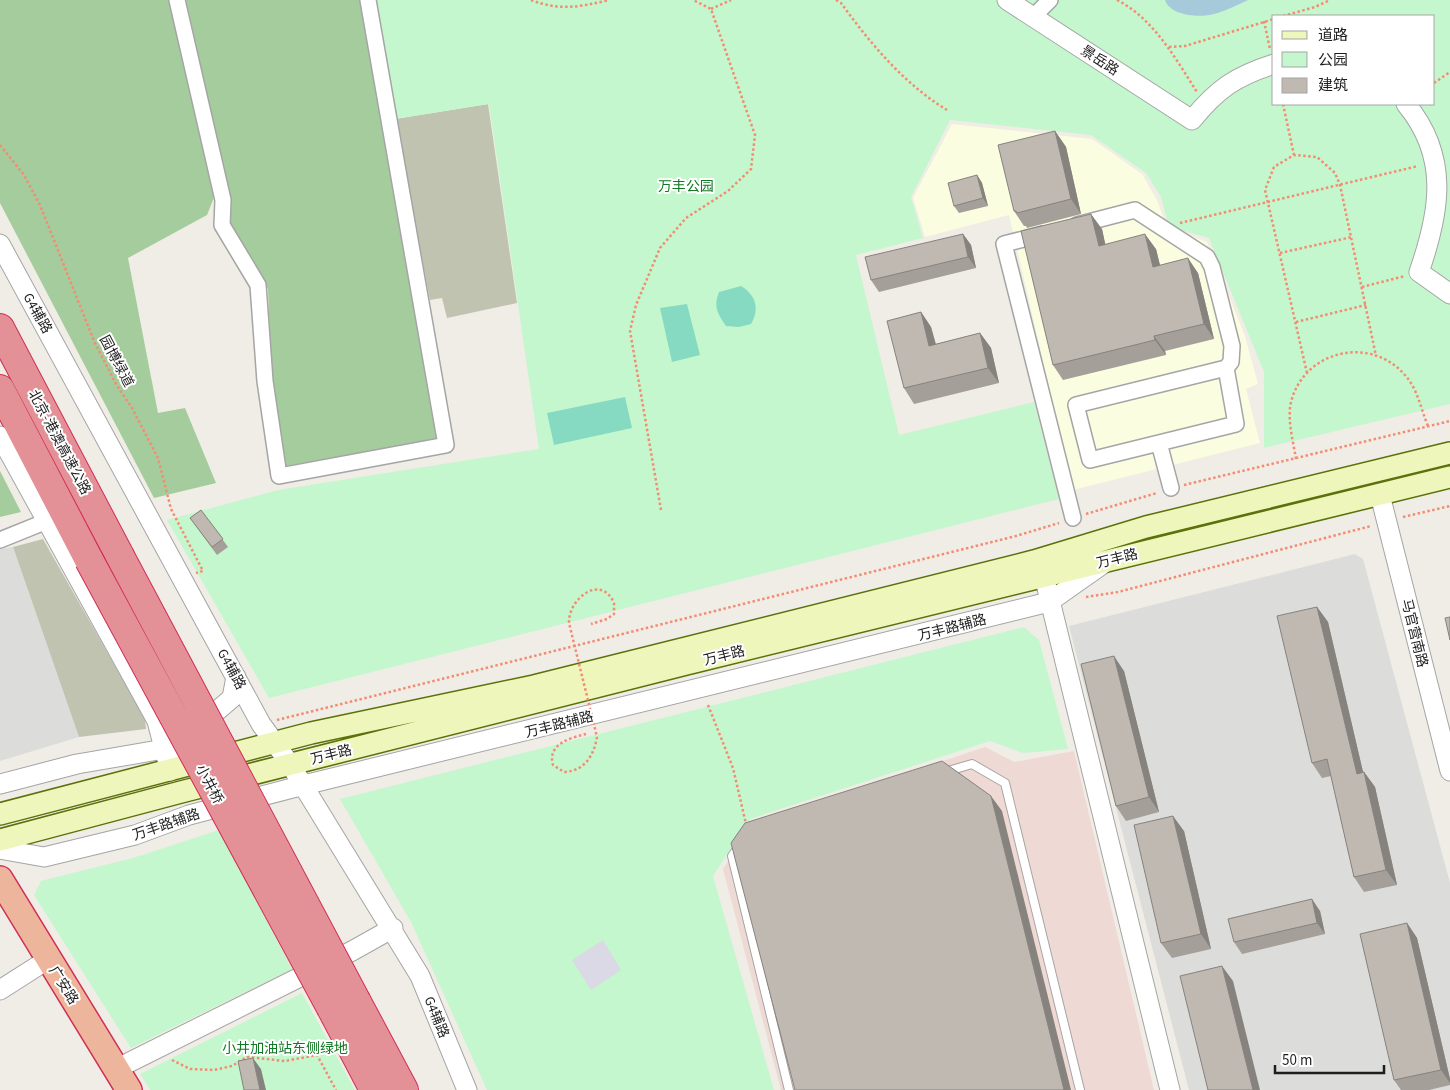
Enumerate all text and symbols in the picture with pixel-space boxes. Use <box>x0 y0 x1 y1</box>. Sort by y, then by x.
legend <box>1272 15 1435 105</box>
text: 道路 <box>1318 25 1348 46</box>
street label: 景岳路 <box>1076 41 1123 81</box>
text: 公园 <box>1318 50 1348 71</box>
text: 建筑 <box>1318 75 1348 96</box>
park label: 万丰公园 <box>658 177 714 197</box>
street label: G4辅路 <box>18 290 56 337</box>
street label: 园博绿道 <box>94 332 138 391</box>
street label: 北京-港澳高速公路 <box>23 386 95 499</box>
street label: 万丰路 <box>1094 544 1140 574</box>
street label: 马官营南路 <box>1396 597 1432 670</box>
street label: 万丰路辅路 <box>916 610 989 646</box>
street label: 万丰路 <box>701 641 747 671</box>
street label: G4辅路 <box>212 646 250 693</box>
street label: 万丰路辅路 <box>523 707 596 743</box>
street label: 万丰路 <box>308 740 354 770</box>
street label: 小井桥 <box>190 761 228 808</box>
street label: 万丰路辅路 <box>130 804 203 846</box>
street label: 广安路 <box>44 962 83 1009</box>
street label: G4辅路 <box>419 993 454 1041</box>
park label: 小井加油站东侧绿地 <box>222 1039 348 1059</box>
scale bar <box>1275 1042 1384 1074</box>
text: 50 m <box>1282 1050 1312 1071</box>

